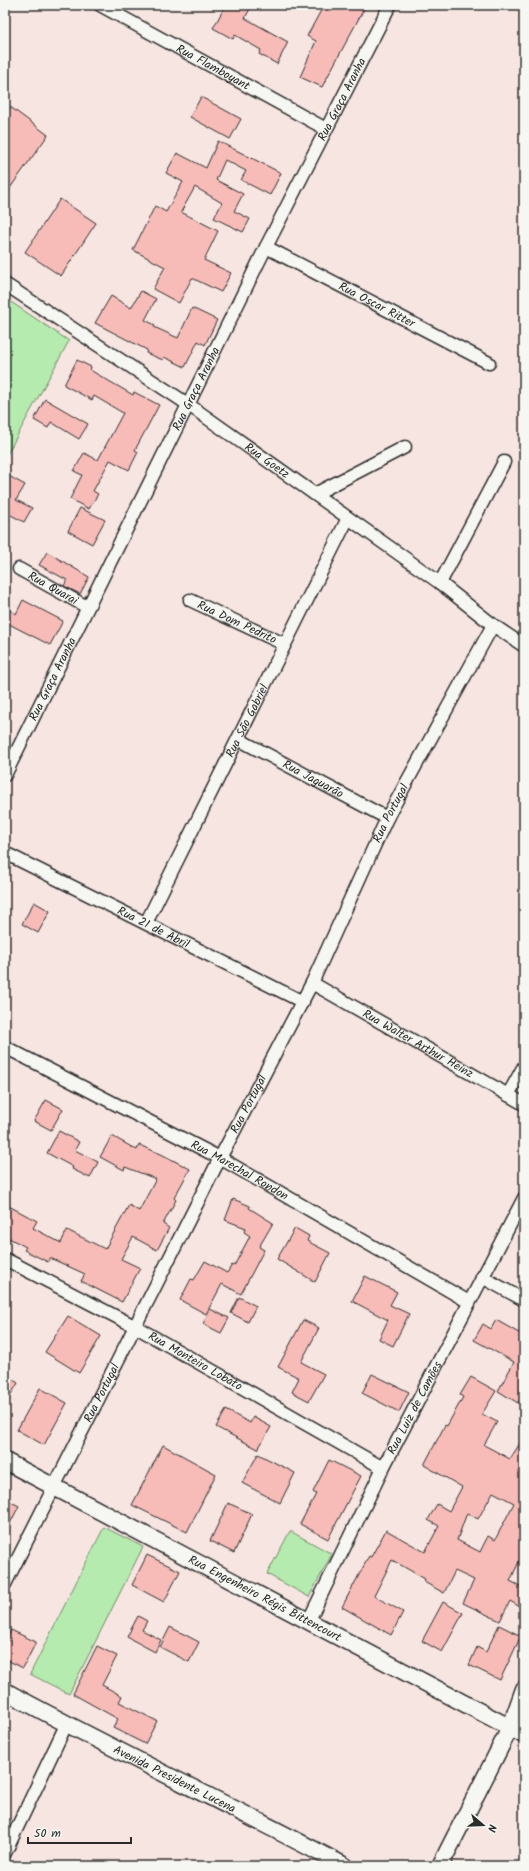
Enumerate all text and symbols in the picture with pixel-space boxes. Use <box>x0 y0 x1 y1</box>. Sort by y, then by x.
street label: Rua Flamboyant <box>172 39 254 96</box>
street label: Rua Graça Aranha <box>313 54 372 145</box>
street label: Rua Oscar Ritter <box>335 277 419 333</box>
street label: Rua Graça Aranha <box>168 343 225 434</box>
street label: Rua Goetz <box>240 438 293 483</box>
street label: Rua Quarai <box>24 567 82 611</box>
street label: Rua Dom Pedrito <box>194 596 280 649</box>
street label: Rua Graça Aranha <box>24 634 82 725</box>
street label: Rua São Gabriel <box>221 681 274 761</box>
street label: Rua Jaguarão <box>279 755 347 803</box>
street label: Rua Portugal <box>368 780 414 846</box>
street label: Rua 21 de Abril <box>114 902 193 954</box>
street label: Rua Walter Arthur Heinz <box>359 1005 477 1083</box>
street label: Rua Portugal <box>225 1072 272 1137</box>
street label: Rua Marechal Rondon <box>187 1135 292 1206</box>
street label: Rua Monteiro Lobato <box>145 1327 246 1396</box>
street label: Rua Luiz de Camões <box>383 1358 447 1458</box>
street label: Rua Portugal <box>79 1360 125 1426</box>
street label: Rua Engenheiro Régis Bittencourt <box>185 1550 345 1647</box>
street label: Avenida Presidente Lucena <box>110 1740 239 1818</box>
north arrow <box>463 1805 503 1845</box>
scale bar <box>28 1819 131 1845</box>
text: N <box>482 1822 501 1834</box>
text: 50 m <box>34 1824 61 1843</box>

